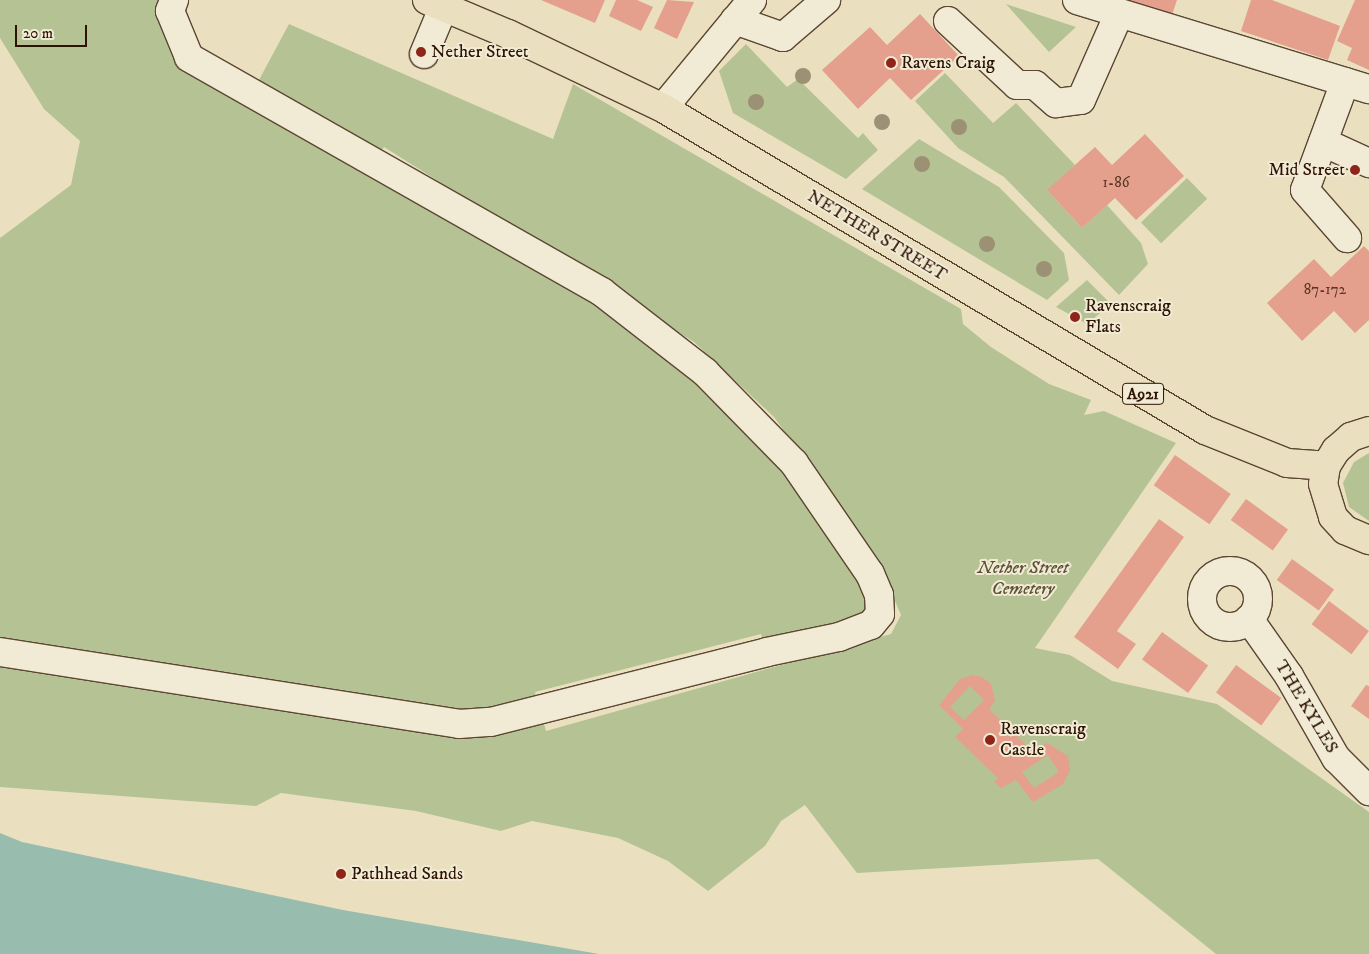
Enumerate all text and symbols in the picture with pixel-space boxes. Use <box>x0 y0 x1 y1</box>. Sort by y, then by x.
scale bar <box>18 15 90 47</box>
text: 20 m <box>23 24 53 43</box>
place label: Nether Street <box>431 41 529 63</box>
marker: Nether Street <box>415 46 427 58</box>
place label: Ravens Craig <box>901 52 995 74</box>
marker: Ravens Craig <box>885 57 897 69</box>
place label: Mid Street <box>1268 159 1345 181</box>
marker: Mid Street <box>1349 164 1361 176</box>
house number: 1-86 <box>1103 174 1129 192</box>
street label: NETHER STREET <box>803 186 951 286</box>
house number: 87-172 <box>1304 281 1346 299</box>
place label: Ravenscraig Flats <box>1085 296 1171 338</box>
marker: Ravenscraig Flats <box>1069 311 1081 323</box>
road number: A921 <box>1122 380 1164 408</box>
park label: Nether Street Cemetery <box>978 558 1068 600</box>
street label: THE KYLES <box>1270 657 1342 757</box>
place label: Ravenscraig Castle <box>1000 719 1086 762</box>
marker: Ravenscraig Castle <box>984 734 996 746</box>
place label: Pathhead Sands <box>351 863 463 885</box>
marker: Pathhead Sands <box>335 868 347 880</box>

